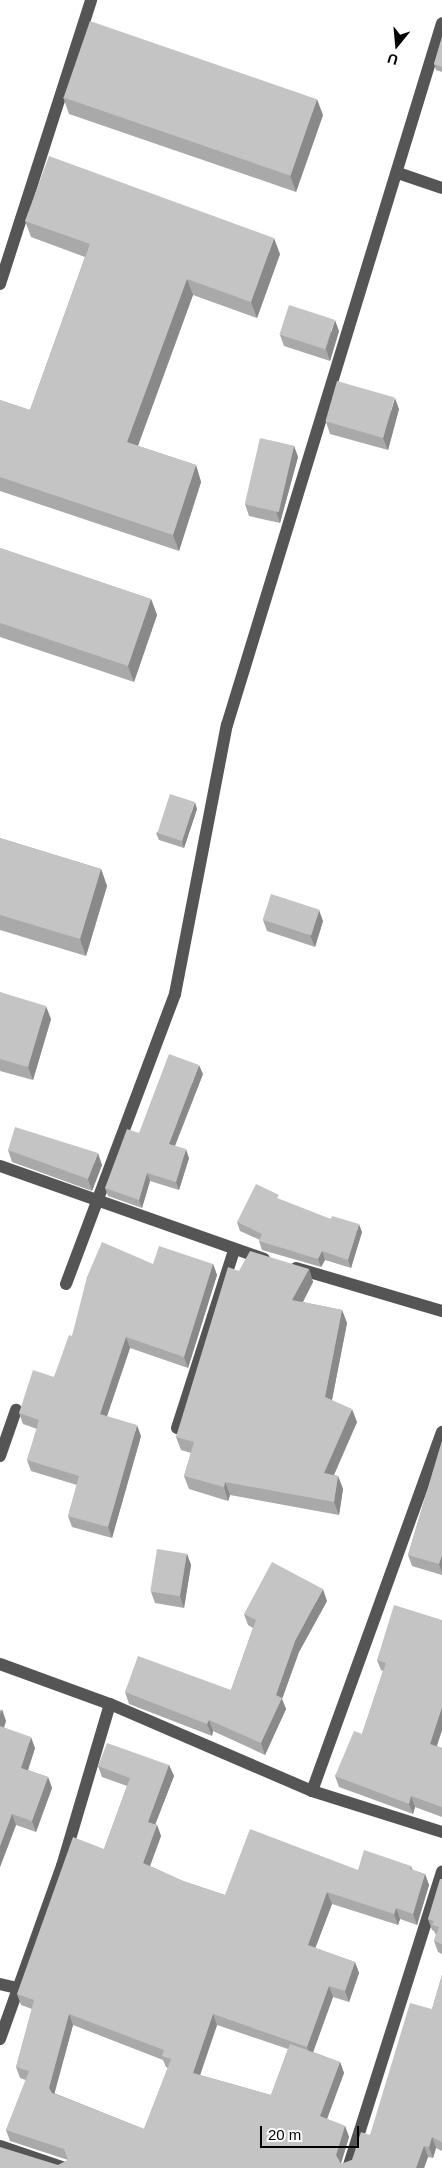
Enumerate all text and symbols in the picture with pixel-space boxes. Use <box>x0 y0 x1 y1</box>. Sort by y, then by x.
north arrow <box>372 20 422 70</box>
text: U <box>385 50 400 68</box>
scale bar <box>262 2116 361 2148</box>
text: 20 m <box>268 2126 301 2143</box>

